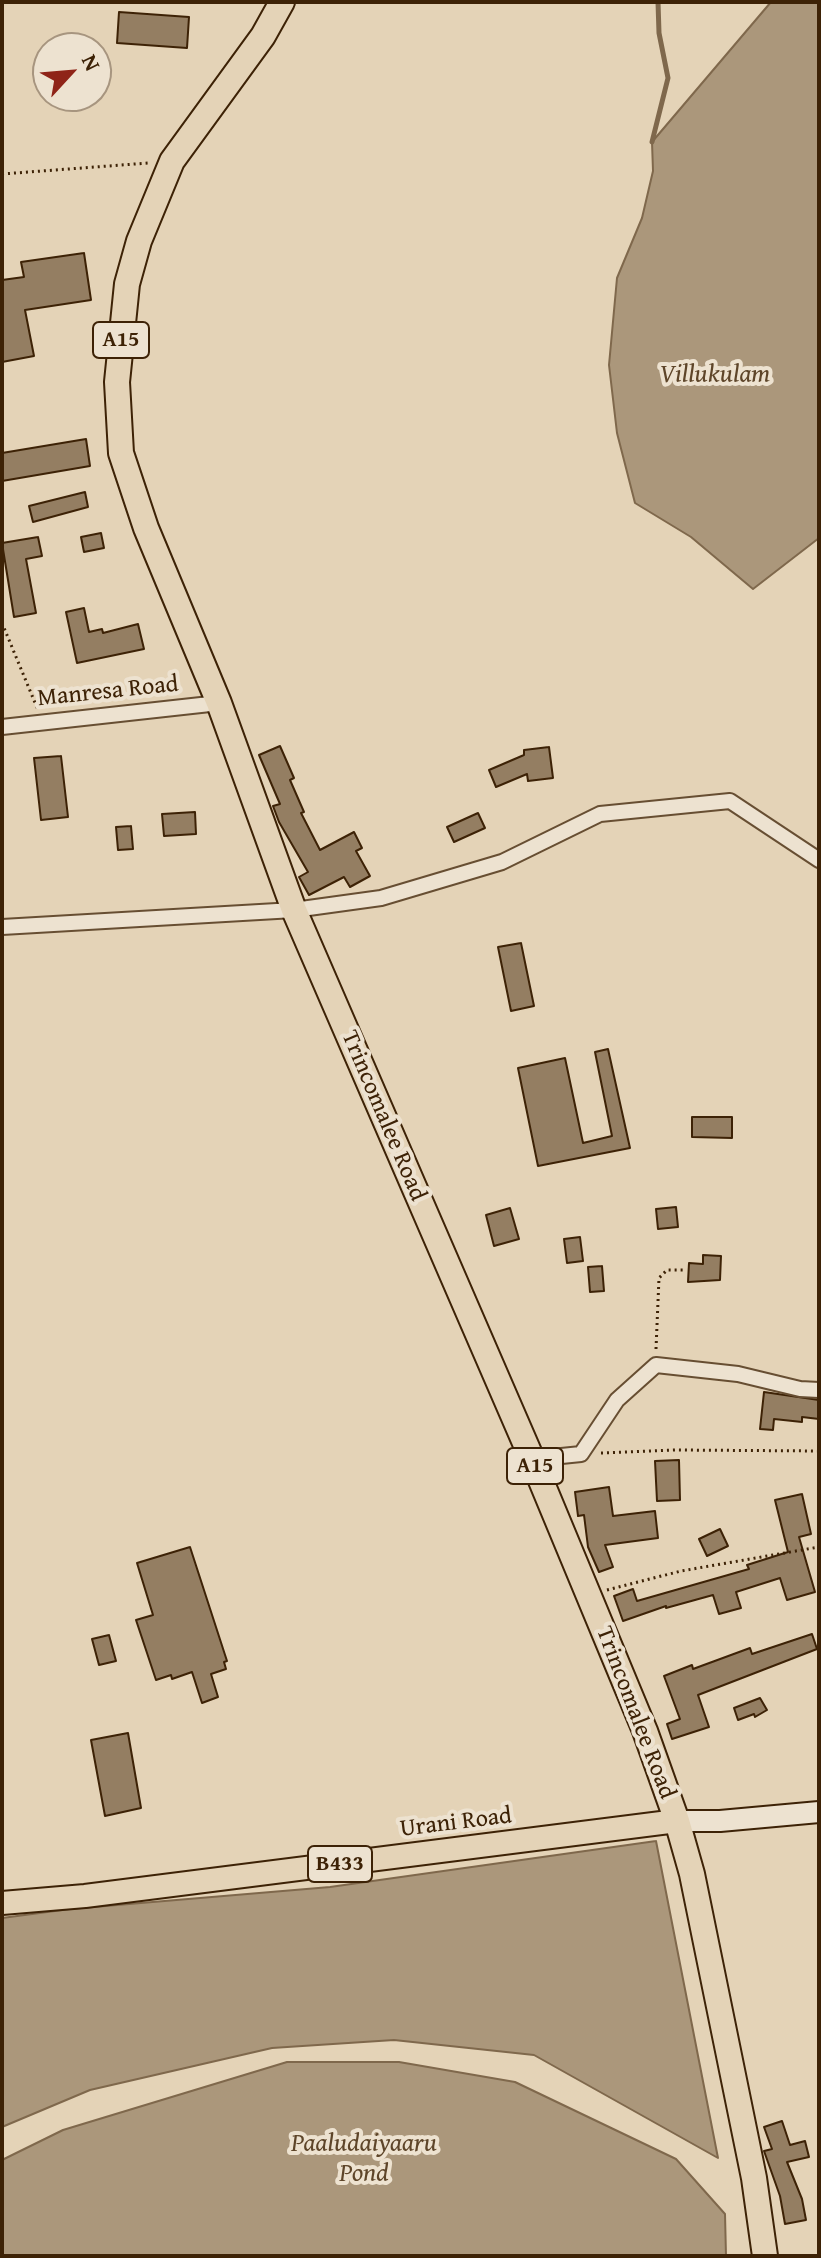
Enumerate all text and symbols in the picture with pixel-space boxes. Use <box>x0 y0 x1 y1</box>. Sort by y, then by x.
north arrow <box>32 32 112 112</box>
text: N <box>74 49 109 76</box>
road number: A15 <box>93 322 149 358</box>
water label: Villukulam <box>660 359 770 391</box>
street label: Manresa Road <box>36 670 180 714</box>
street label: Trincomalee Road <box>334 1027 432 1205</box>
road number: A15 <box>507 1448 563 1484</box>
street label: Trincomalee Road <box>589 1623 681 1803</box>
street label: Urani Road <box>398 1802 514 1844</box>
road number: B433 <box>308 1846 372 1882</box>
water label: Paaludaiyaaru Pond <box>291 2128 437 2190</box>

